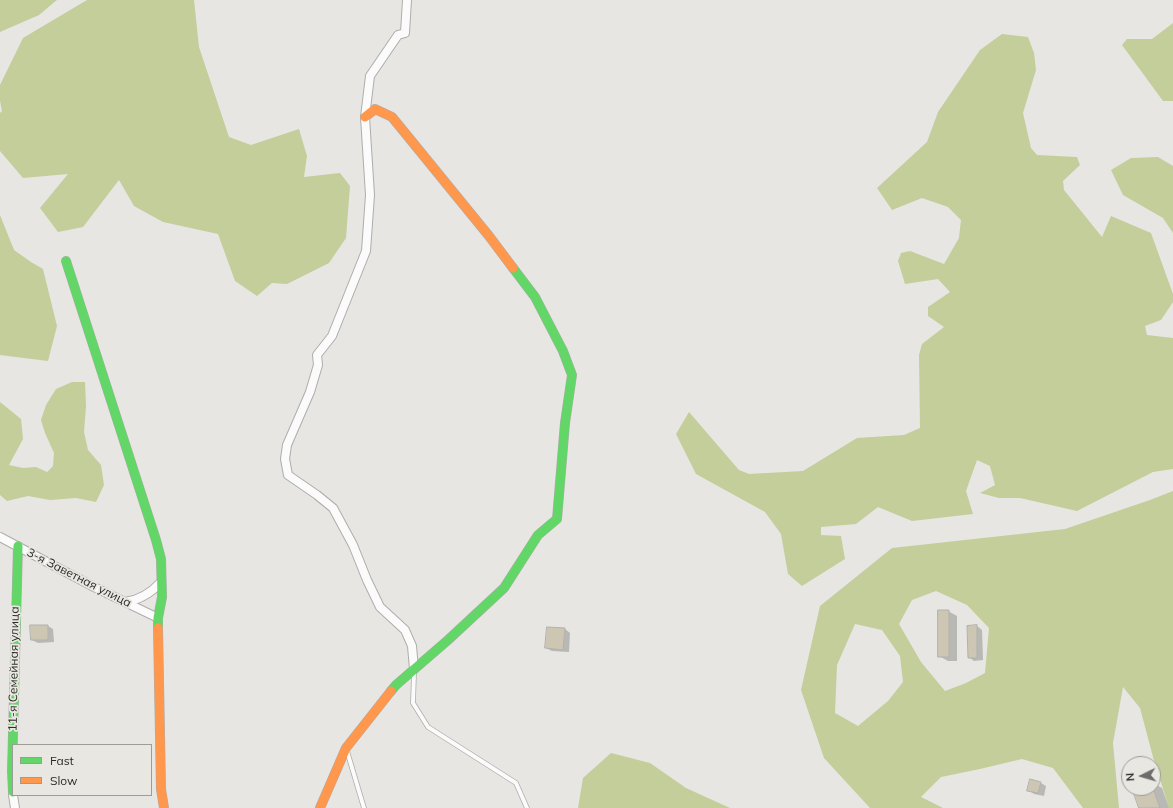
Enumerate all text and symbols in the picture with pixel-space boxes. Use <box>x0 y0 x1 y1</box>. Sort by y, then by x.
street label: 3-я Заветная улица <box>24 545 134 611</box>
street label: 11-я Семейная улица <box>6 606 22 732</box>
legend <box>12 744 152 796</box>
text: Fast <box>50 753 74 768</box>
north arrow <box>1121 756 1161 796</box>
text: N <box>1123 772 1137 782</box>
text: Slow <box>50 773 78 788</box>

